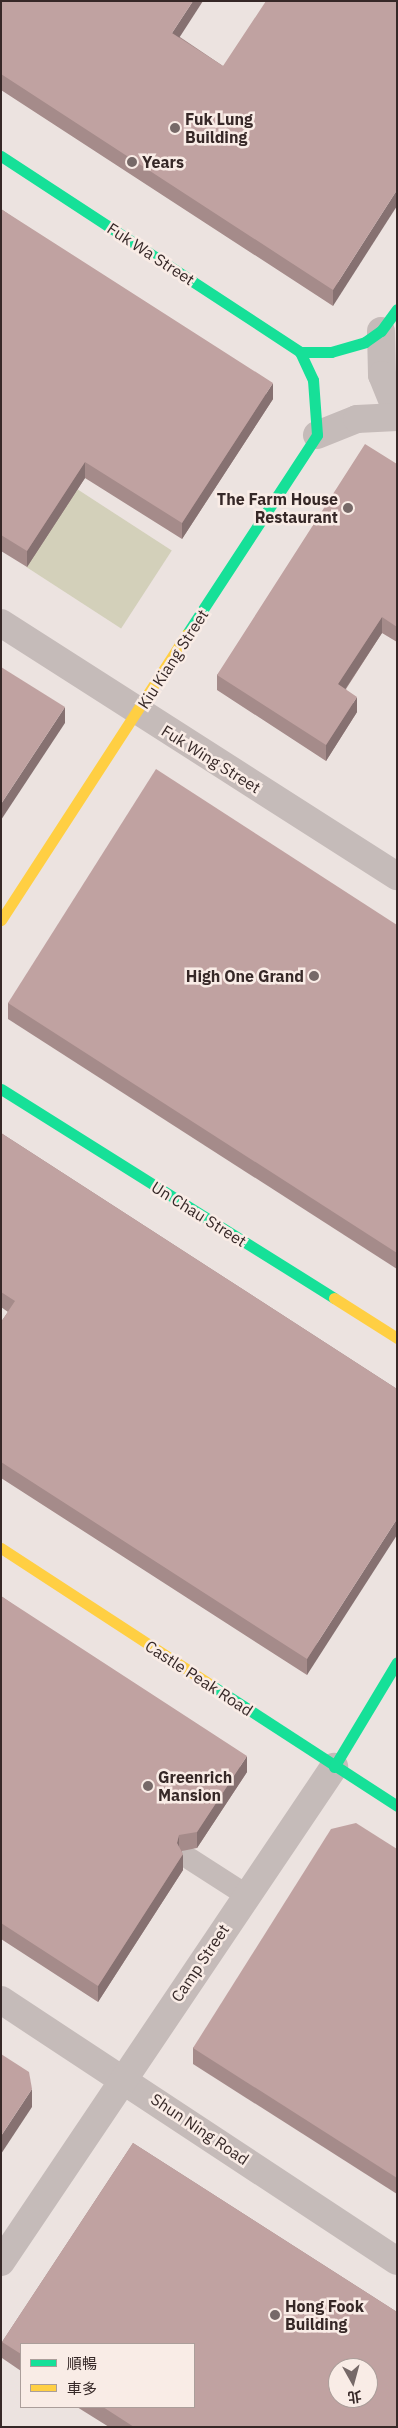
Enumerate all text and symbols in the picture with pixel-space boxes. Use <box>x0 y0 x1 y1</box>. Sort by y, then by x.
place label: Fuk Lung Building <box>185 109 253 147</box>
marker: Fuk Lung Building <box>169 122 181 134</box>
place label: Years <box>142 152 184 172</box>
marker: Years <box>126 156 138 168</box>
street label: Fuk Wa Street <box>104 219 198 289</box>
place label: The Farm House Restaurant <box>217 489 338 527</box>
marker: The Farm House Restaurant <box>342 502 354 514</box>
street label: Kiu Kiang Street <box>134 606 212 712</box>
street label: Fuk Wing Street <box>158 721 264 797</box>
place label: High One Grand <box>186 966 304 986</box>
marker: High One Grand <box>308 970 320 982</box>
street label: Un Chau Street <box>148 1177 250 1251</box>
street label: Castle Peak Road <box>142 1636 256 1720</box>
place label: Greenrich Mansion <box>158 1767 232 1805</box>
marker: Greenrich Mansion <box>142 1780 154 1792</box>
street label: Camp Street <box>167 1921 233 2005</box>
street label: Shun Ning Road <box>147 2089 253 2169</box>
place label: Hong Fook Building <box>285 2296 364 2334</box>
marker: Hong Fook Building <box>269 2309 281 2321</box>
legend <box>20 2343 195 2408</box>
text: 順暢 <box>67 2354 97 2373</box>
north arrow <box>328 2358 378 2408</box>
text: 車多 <box>67 2379 97 2398</box>
text: 北 <box>347 2387 363 2407</box>

